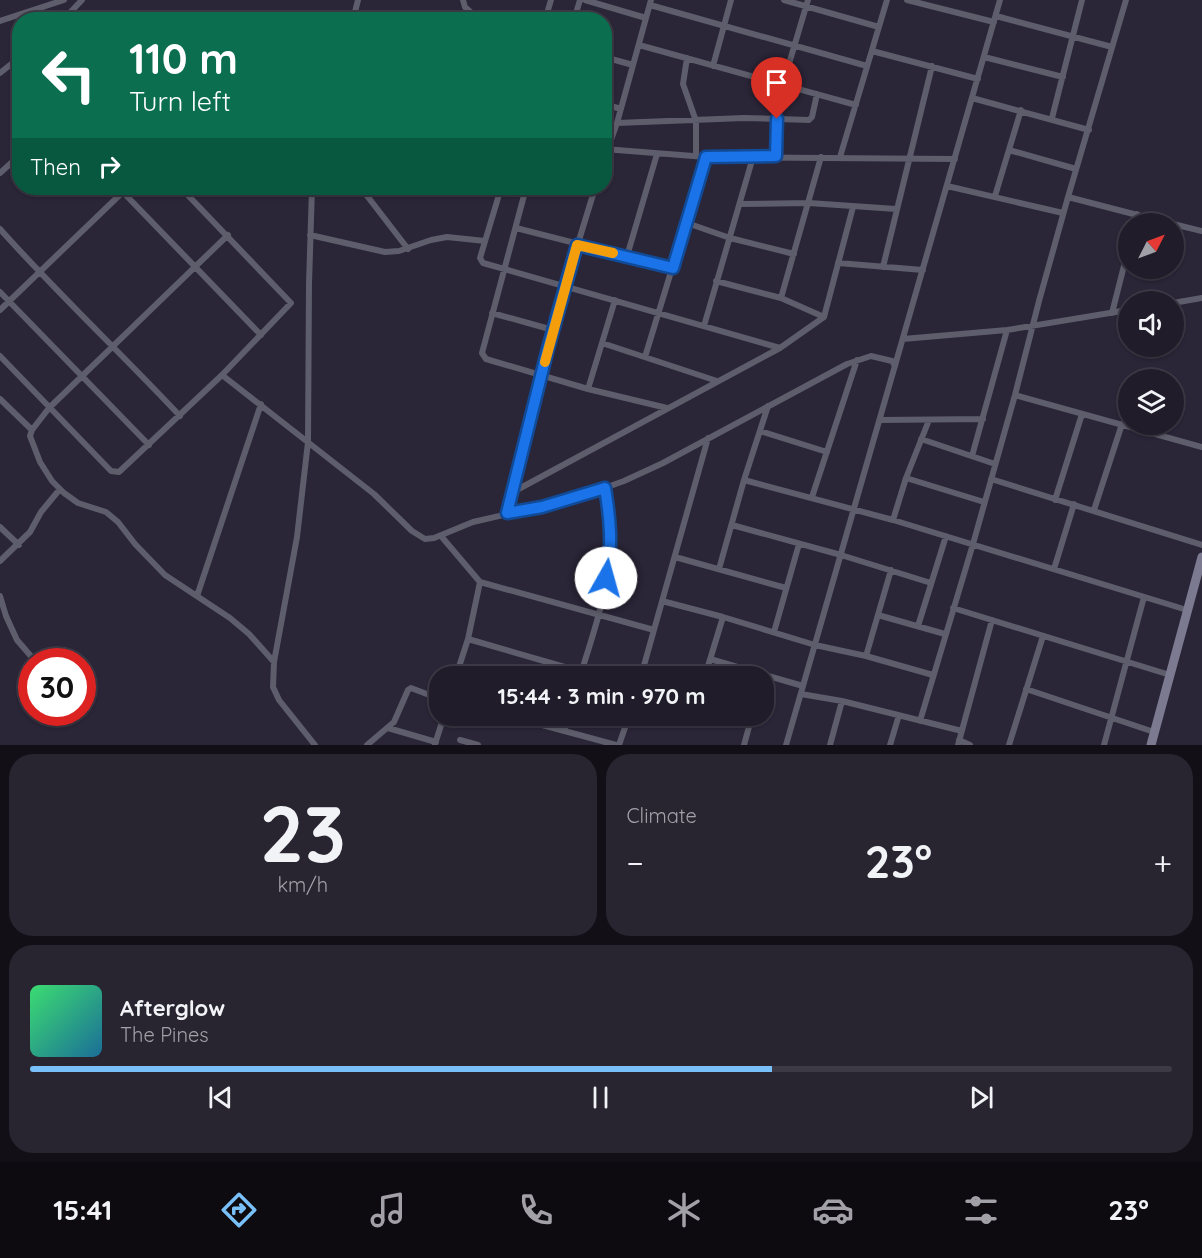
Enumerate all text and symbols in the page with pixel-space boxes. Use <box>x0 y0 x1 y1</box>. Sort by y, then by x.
text: 110 m <box>129 32 238 85</box>
icon: left <box>30 36 108 114</box>
pin <box>751 57 802 119</box>
icon: arrive <box>760 66 793 99</box>
text: Turn left <box>129 84 231 118</box>
icon: right <box>93 150 126 183</box>
text: Then <box>30 153 81 181</box>
north arrow <box>1118 213 1184 279</box>
map controls <box>1118 213 1184 435</box>
button: sound <box>1118 291 1184 357</box>
button: layers <box>1118 369 1184 435</box>
position arrow <box>574 546 638 610</box>
speed limit sign: 30 <box>18 648 96 726</box>
text: 15:44 · 3 min · 970 m <box>498 682 705 710</box>
text: 23 <box>260 784 346 882</box>
text: Climate <box>627 803 697 828</box>
text: 23° <box>865 833 932 889</box>
text: − <box>627 842 644 883</box>
text: + <box>1153 842 1172 883</box>
text: km/h <box>277 872 328 897</box>
text: Afterglow <box>120 994 225 1022</box>
text: The Pines <box>120 1022 209 1047</box>
icon: previous <box>204 1081 237 1114</box>
icon: pause <box>584 1081 617 1114</box>
icon: next <box>965 1081 998 1114</box>
icon: directions <box>218 1189 260 1231</box>
icon: music <box>367 1189 409 1231</box>
icon: phone <box>515 1189 557 1231</box>
icon: climate <box>663 1189 705 1231</box>
icon: car <box>812 1189 854 1231</box>
icon: filters <box>960 1189 1002 1231</box>
text: 15:41 <box>53 1193 112 1227</box>
text: 23° <box>1108 1193 1149 1227</box>

